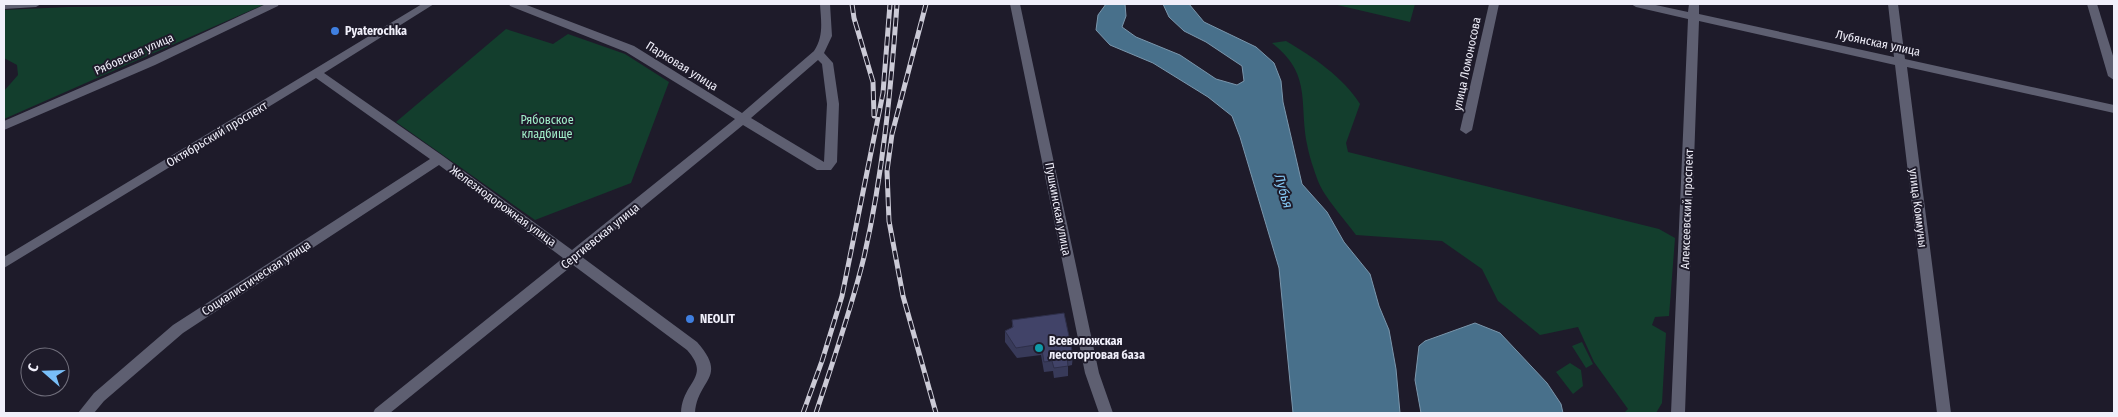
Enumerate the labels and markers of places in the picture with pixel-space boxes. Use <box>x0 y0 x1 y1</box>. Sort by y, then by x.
place label: Pyaterochka <box>345 24 407 38</box>
marker: Pyaterochka <box>329 25 341 37</box>
place label: NEOLIT <box>700 312 735 326</box>
marker: NEOLIT <box>684 313 696 325</box>
place label: Всеволожская лесоторговая база <box>1049 334 1145 362</box>
marker: Всеволожская лесоторговая база <box>1033 342 1045 354</box>

